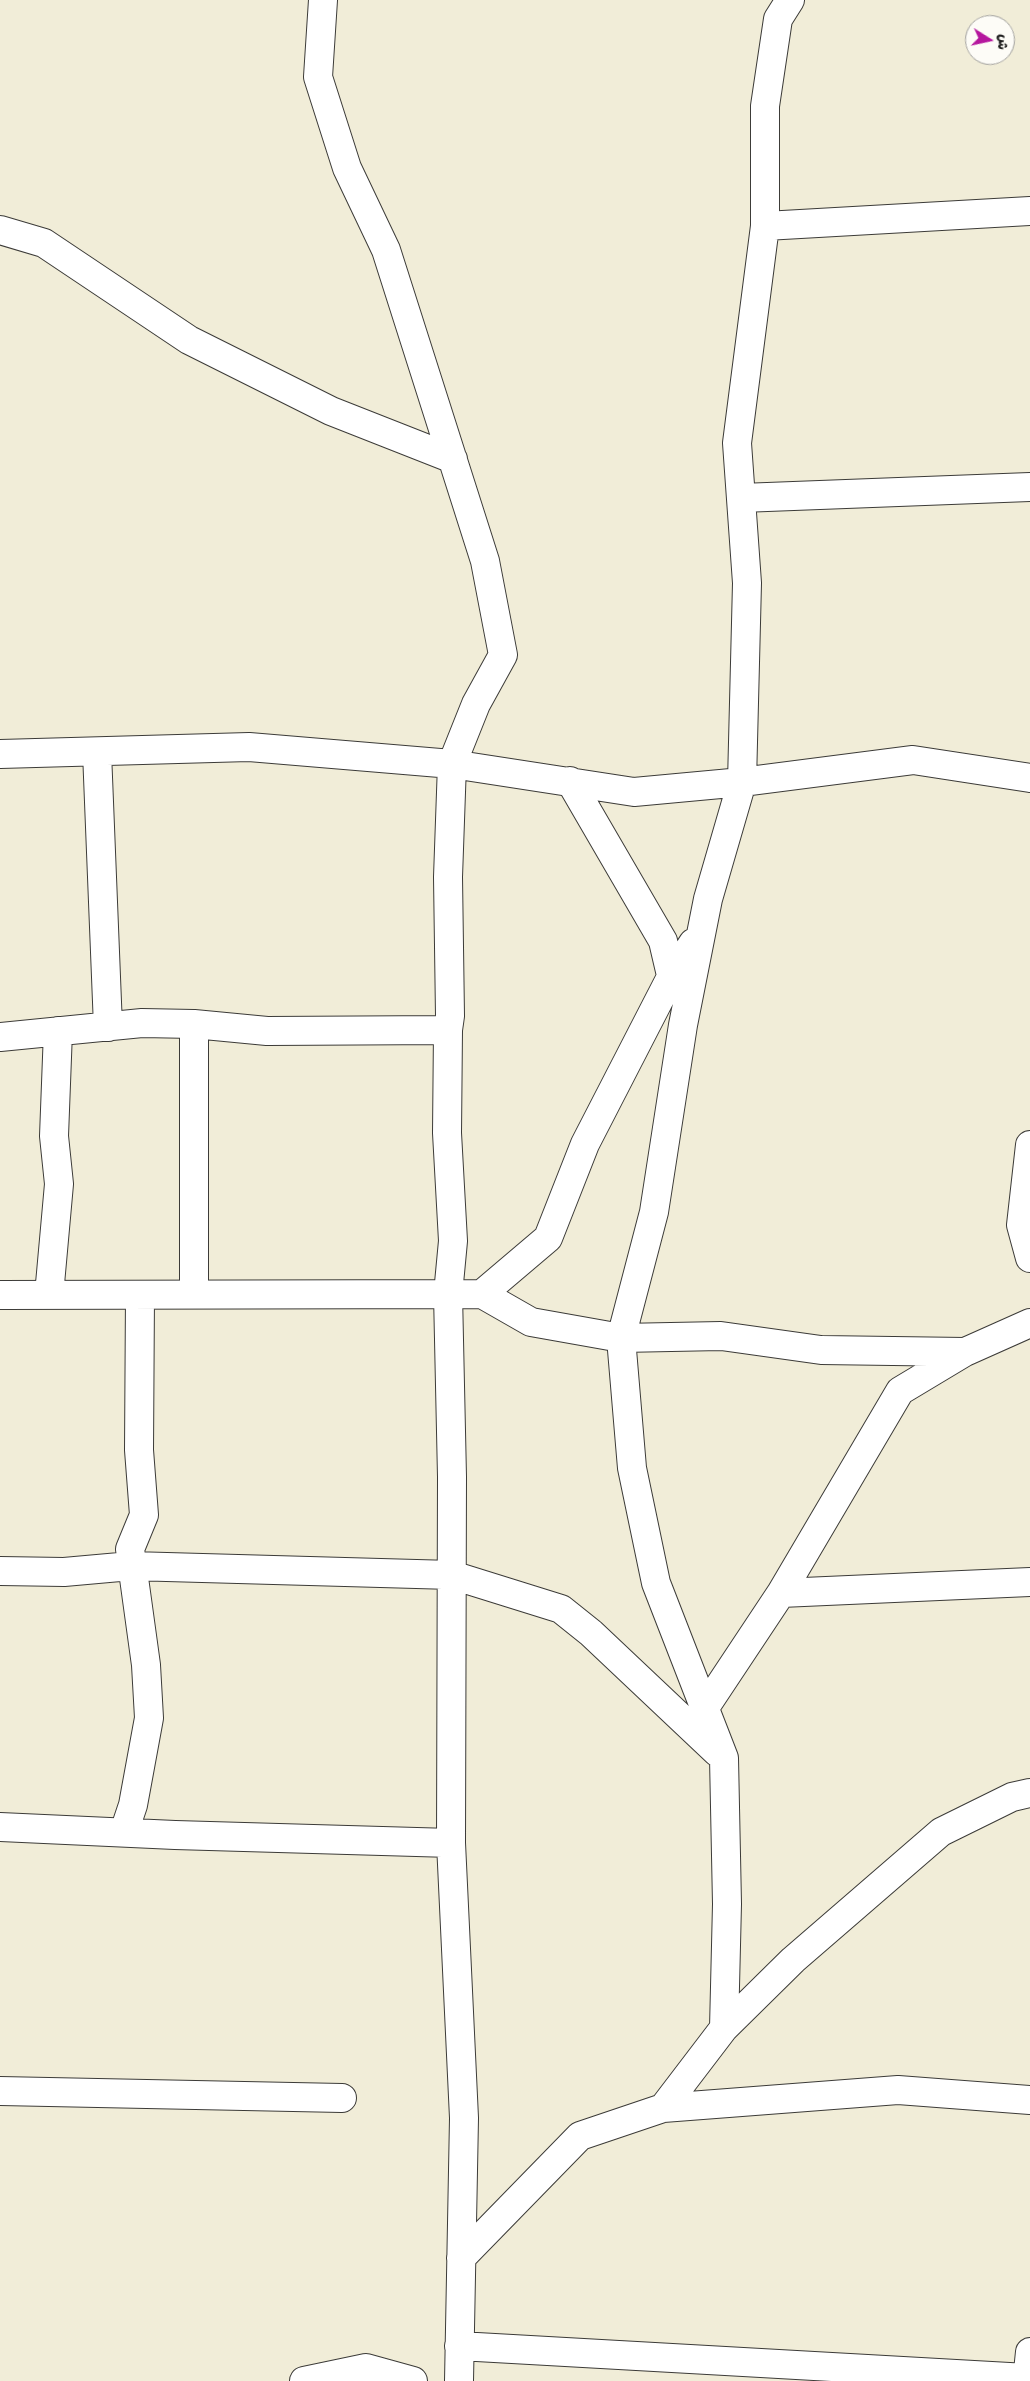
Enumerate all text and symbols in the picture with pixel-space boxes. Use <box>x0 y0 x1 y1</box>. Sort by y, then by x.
north arrow <box>965 15 1015 65</box>
text: ش <box>994 33 1015 52</box>

